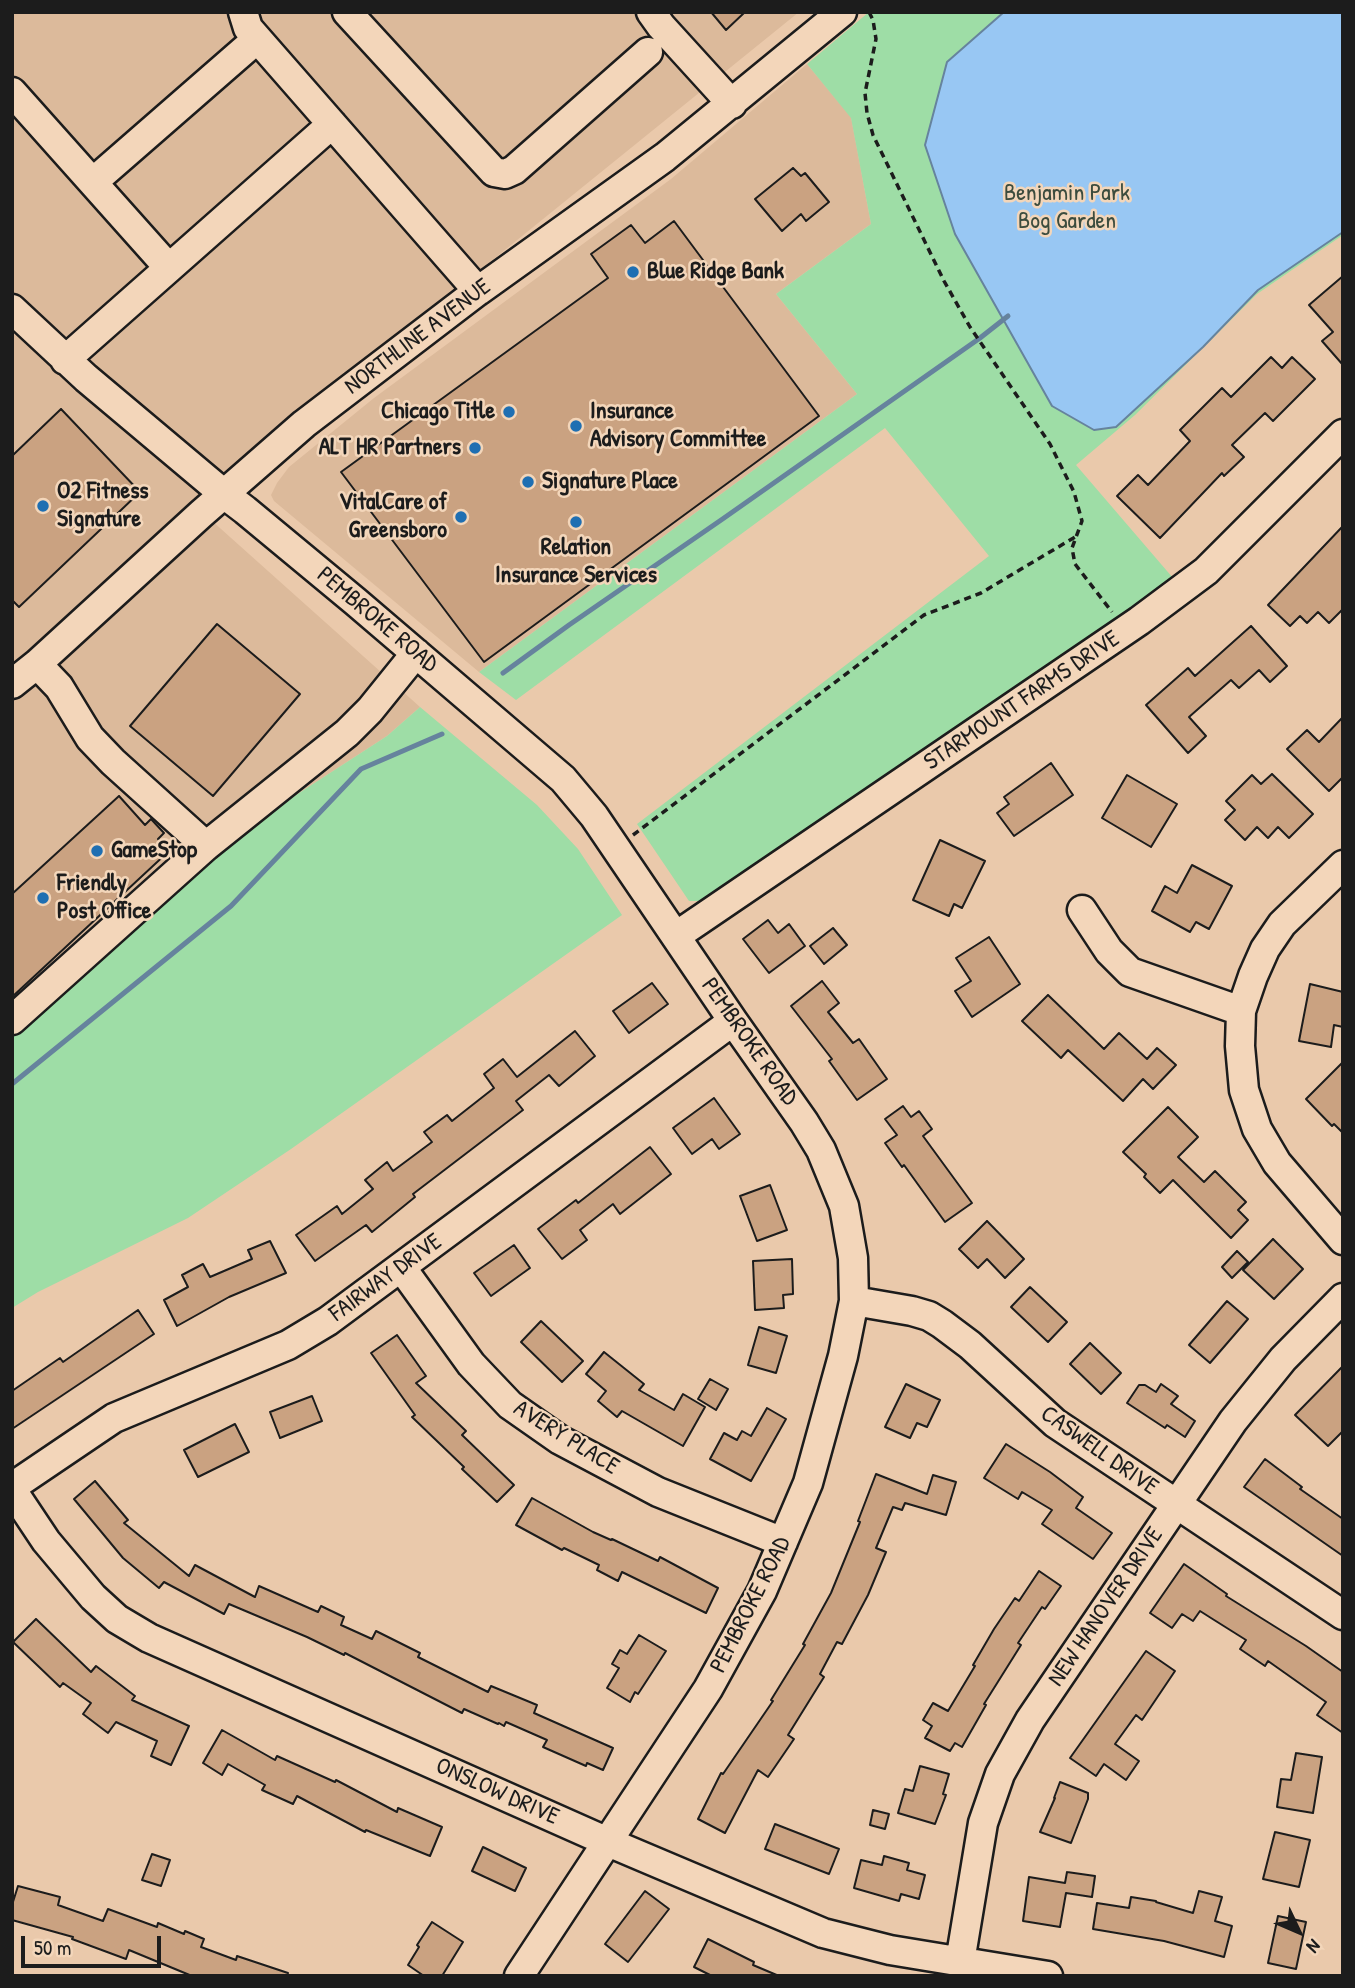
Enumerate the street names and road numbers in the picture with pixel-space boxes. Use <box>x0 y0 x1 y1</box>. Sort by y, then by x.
street label: NORTHLINE AVENUE <box>339 273 497 401</box>
street label: PEMBROKE ROAD <box>311 561 443 679</box>
street label: STARMOUNT FARMS DRIVE <box>919 625 1125 777</box>
street label: PEMBROKE ROAD <box>695 973 803 1111</box>
street label: FAIRWAY DRIVE <box>324 1228 448 1328</box>
street label: AVERY PLACE <box>508 1394 624 1482</box>
street label: CASWELL DRIVE <box>1035 1400 1163 1502</box>
street label: NEW HANOVER DRIVE <box>1042 1522 1170 1692</box>
street label: PEMBROKE ROAD <box>704 1532 798 1678</box>
street label: ONSLOW DRIVE <box>431 1752 563 1832</box>

